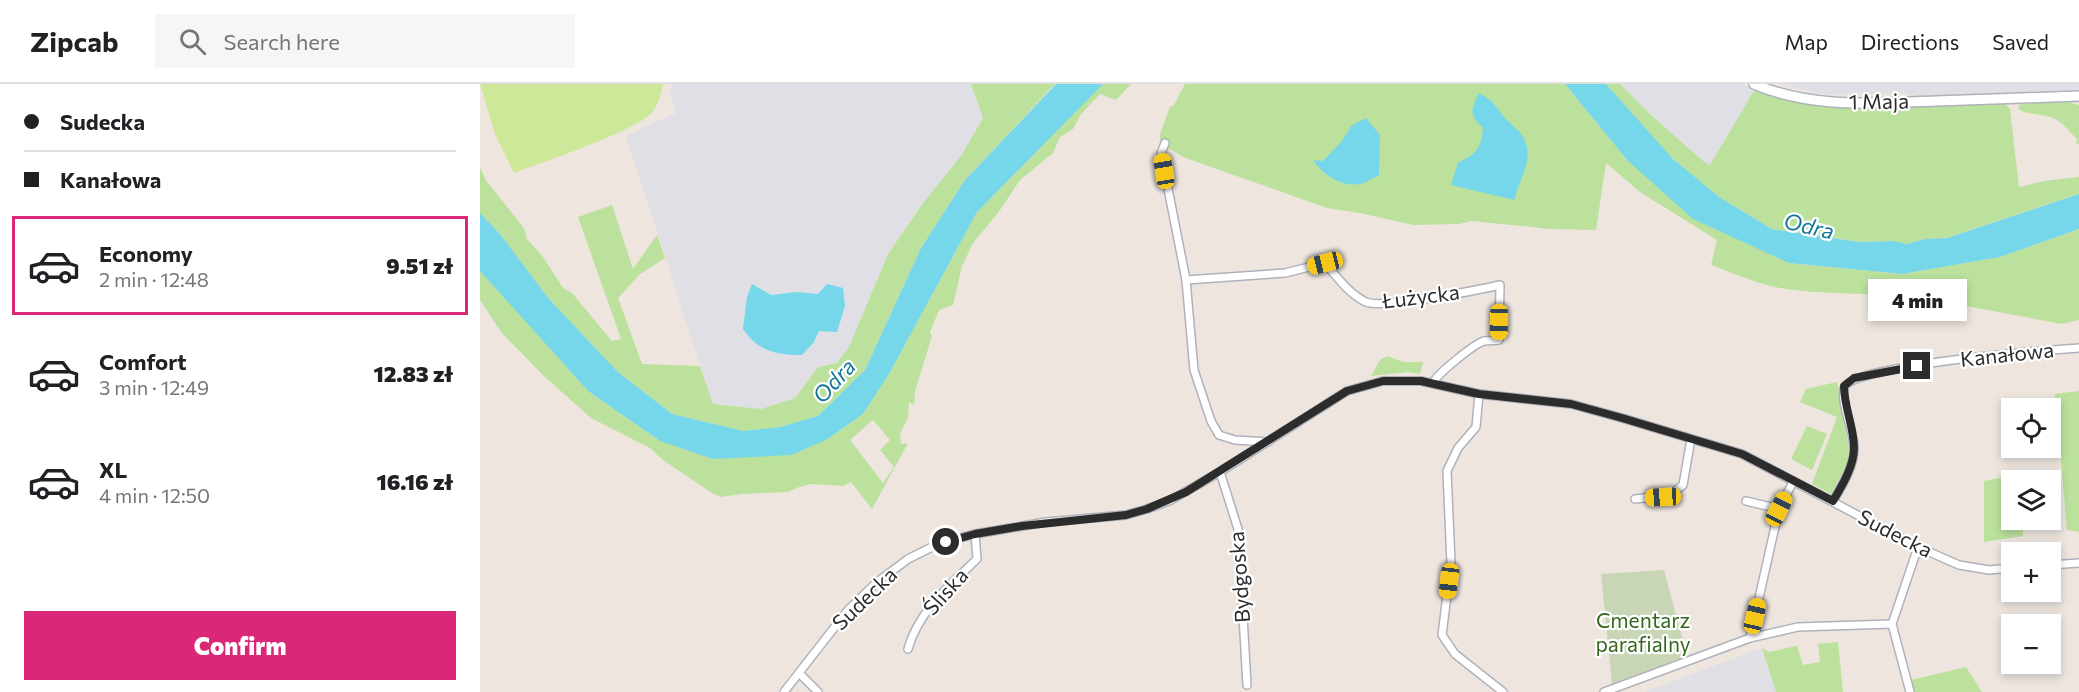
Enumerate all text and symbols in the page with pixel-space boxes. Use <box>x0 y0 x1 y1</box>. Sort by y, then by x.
search box <box>155 14 575 68</box>
text: Zipcab <box>30 24 119 58</box>
icon: search <box>176 25 209 58</box>
text: Search here <box>224 28 340 55</box>
text: Map <box>1785 29 1828 54</box>
text: Directions <box>1861 29 1959 54</box>
text: Saved <box>1992 29 2049 54</box>
street label: 1 Maja <box>1849 87 1909 114</box>
text: Sudecka <box>60 108 145 135</box>
car <box>1152 152 1176 190</box>
text: Kanałowa <box>60 166 161 193</box>
water label: Odra <box>1781 207 1837 244</box>
icon: car <box>27 239 81 293</box>
text: Economy <box>99 240 193 267</box>
car <box>1305 250 1345 276</box>
text: 9.51 zł <box>386 252 453 279</box>
text: 2 min · 12:48 <box>99 267 209 291</box>
street label: Łużycka <box>1380 278 1461 313</box>
callout: 4 min <box>1868 279 1966 321</box>
text: 4 min <box>1892 288 1943 312</box>
car <box>1490 304 1508 340</box>
street label: Kanałowa <box>1959 336 2055 371</box>
icon: car <box>27 347 81 401</box>
text: Comfort <box>99 348 187 375</box>
route end <box>1903 352 1930 379</box>
water label: Odra <box>806 353 861 408</box>
text: 12.83 zł <box>373 360 453 387</box>
text: 3 min · 12:49 <box>99 375 209 399</box>
map controls <box>2001 398 2061 674</box>
button: locate <box>2001 398 2061 458</box>
icon: car <box>27 455 81 509</box>
text: XL <box>99 456 127 483</box>
text: 16.16 zł <box>377 468 453 495</box>
button: layers <box>2001 470 2061 530</box>
text: 4 min · 12:50 <box>99 483 210 507</box>
car <box>1645 487 1681 507</box>
car <box>1763 489 1795 529</box>
street label: Sudecka <box>1854 503 1937 562</box>
route start <box>932 528 959 555</box>
street label: Bydgoska <box>1223 531 1254 624</box>
button: + <box>2001 542 2061 602</box>
street label: Sudecka <box>827 561 901 635</box>
street label: Śliska <box>917 562 973 620</box>
car <box>1438 562 1460 600</box>
car <box>1742 596 1768 636</box>
park label: Cmentarz parafialny <box>1595 607 1691 656</box>
button: Confirm <box>24 611 456 680</box>
button: − <box>2001 614 2061 674</box>

